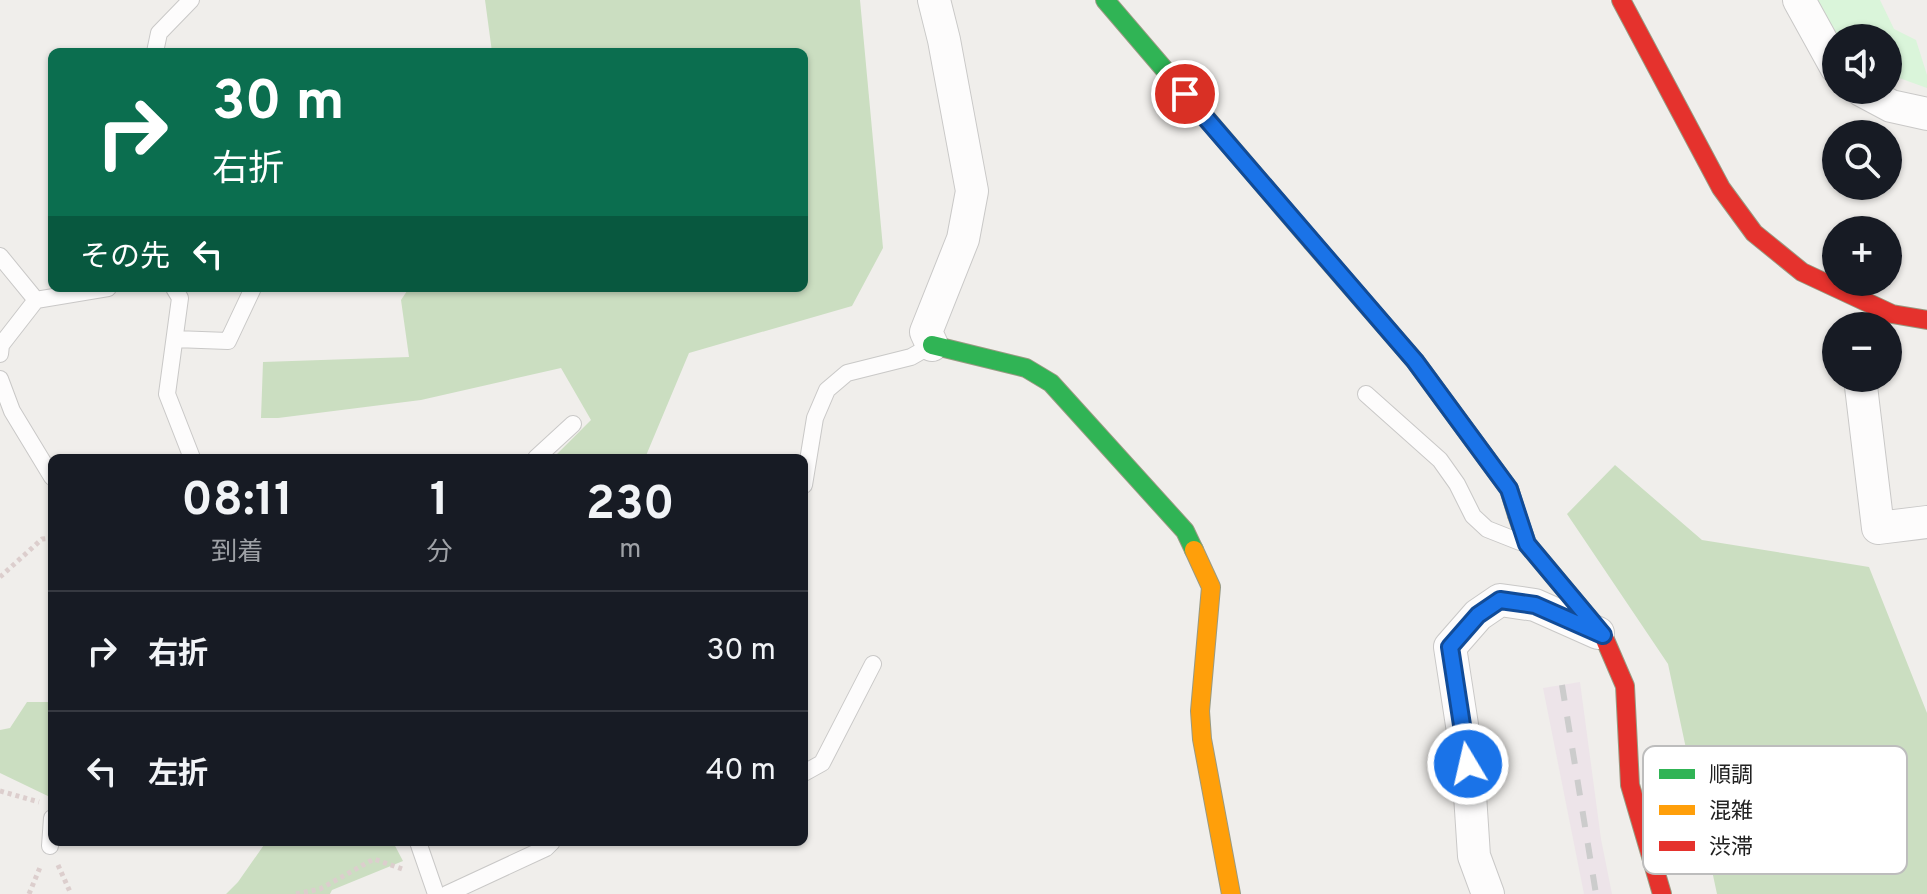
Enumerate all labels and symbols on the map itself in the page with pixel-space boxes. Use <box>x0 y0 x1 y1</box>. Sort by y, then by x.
pin <box>1151 60 1219 128</box>
position arrow <box>1426 722 1510 806</box>
legend <box>1643 746 1907 874</box>
text: 順調 <box>1709 763 1753 790</box>
text: 混雑 <box>1709 799 1753 826</box>
text: 渋滞 <box>1709 835 1753 862</box>

